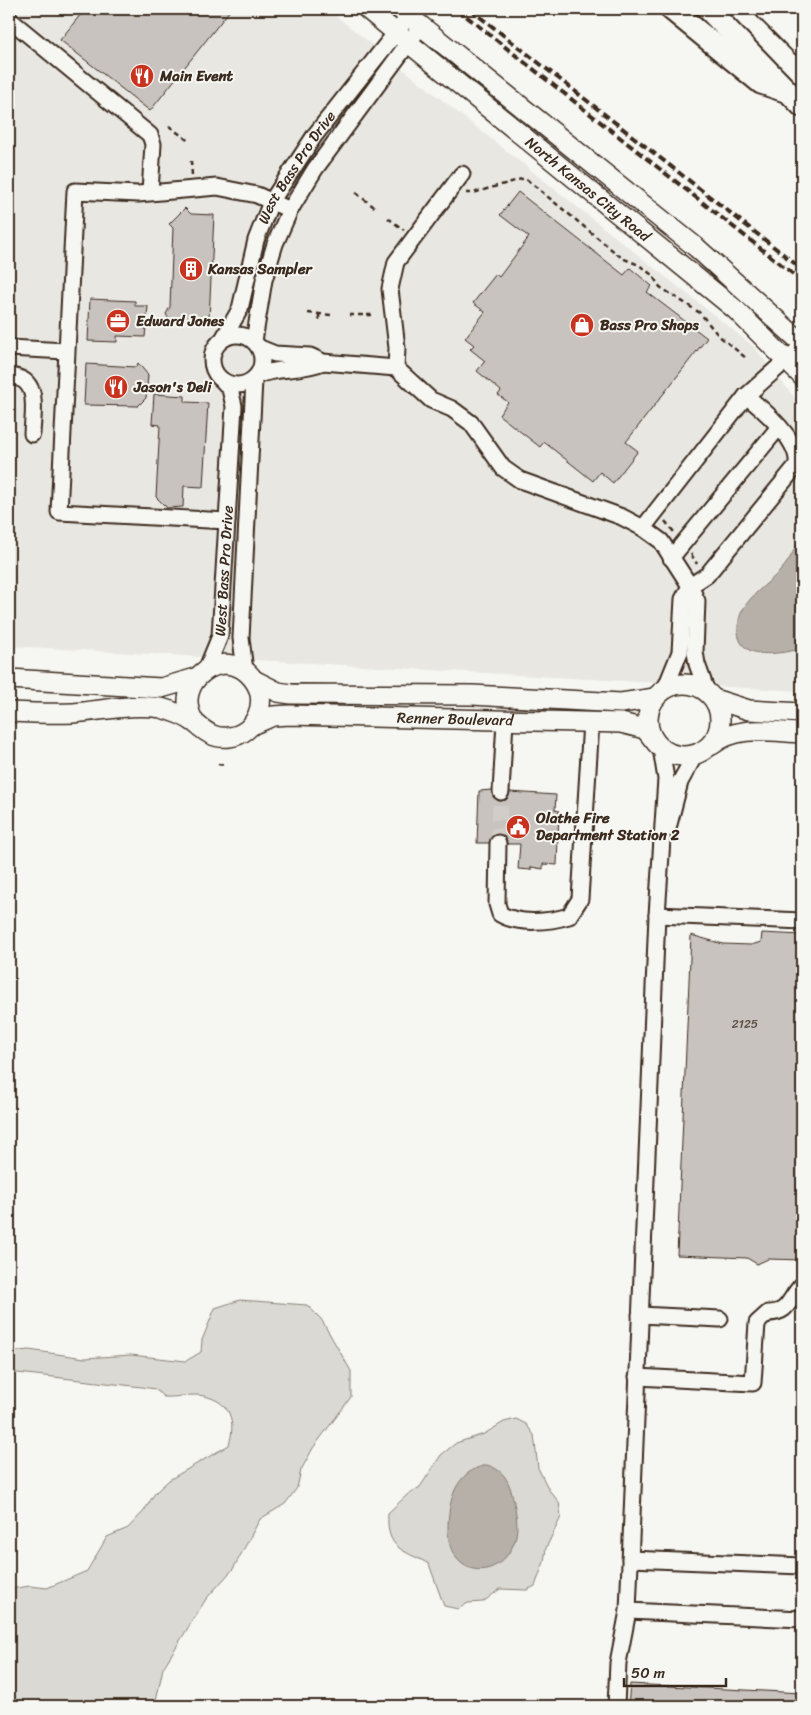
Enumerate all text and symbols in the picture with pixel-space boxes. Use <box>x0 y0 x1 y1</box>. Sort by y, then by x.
restaurant icon: Main Event <box>129 63 155 89</box>
place label: Main Event <box>159 63 234 89</box>
street label: West Bass Pro Drive <box>251 105 343 228</box>
street label: North Kansas City Road <box>519 130 657 249</box>
building icon: Kansas Sampler <box>178 256 204 282</box>
place label: Kansas Sampler <box>207 256 314 282</box>
office icon: Edward Jones <box>105 308 131 334</box>
place label: Edward Jones <box>136 308 225 334</box>
shop icon: Bass Pro Shops <box>569 312 595 338</box>
place label: Bass Pro Shops <box>600 312 699 338</box>
restaurant icon: Jason's Deli <box>103 374 129 400</box>
place label: Jason's Deli <box>133 374 212 400</box>
street label: West Bass Pro Drive <box>207 504 241 637</box>
street label: Renner Boulevard <box>397 705 515 733</box>
place label: Olathe Fire Department Station 2 <box>535 805 680 848</box>
public building icon: Olathe Fire Department Station 2 <box>505 814 531 840</box>
house number: 2125 <box>732 1013 758 1035</box>
scale bar <box>624 1655 726 1687</box>
text: 50 m <box>631 1660 666 1686</box>

